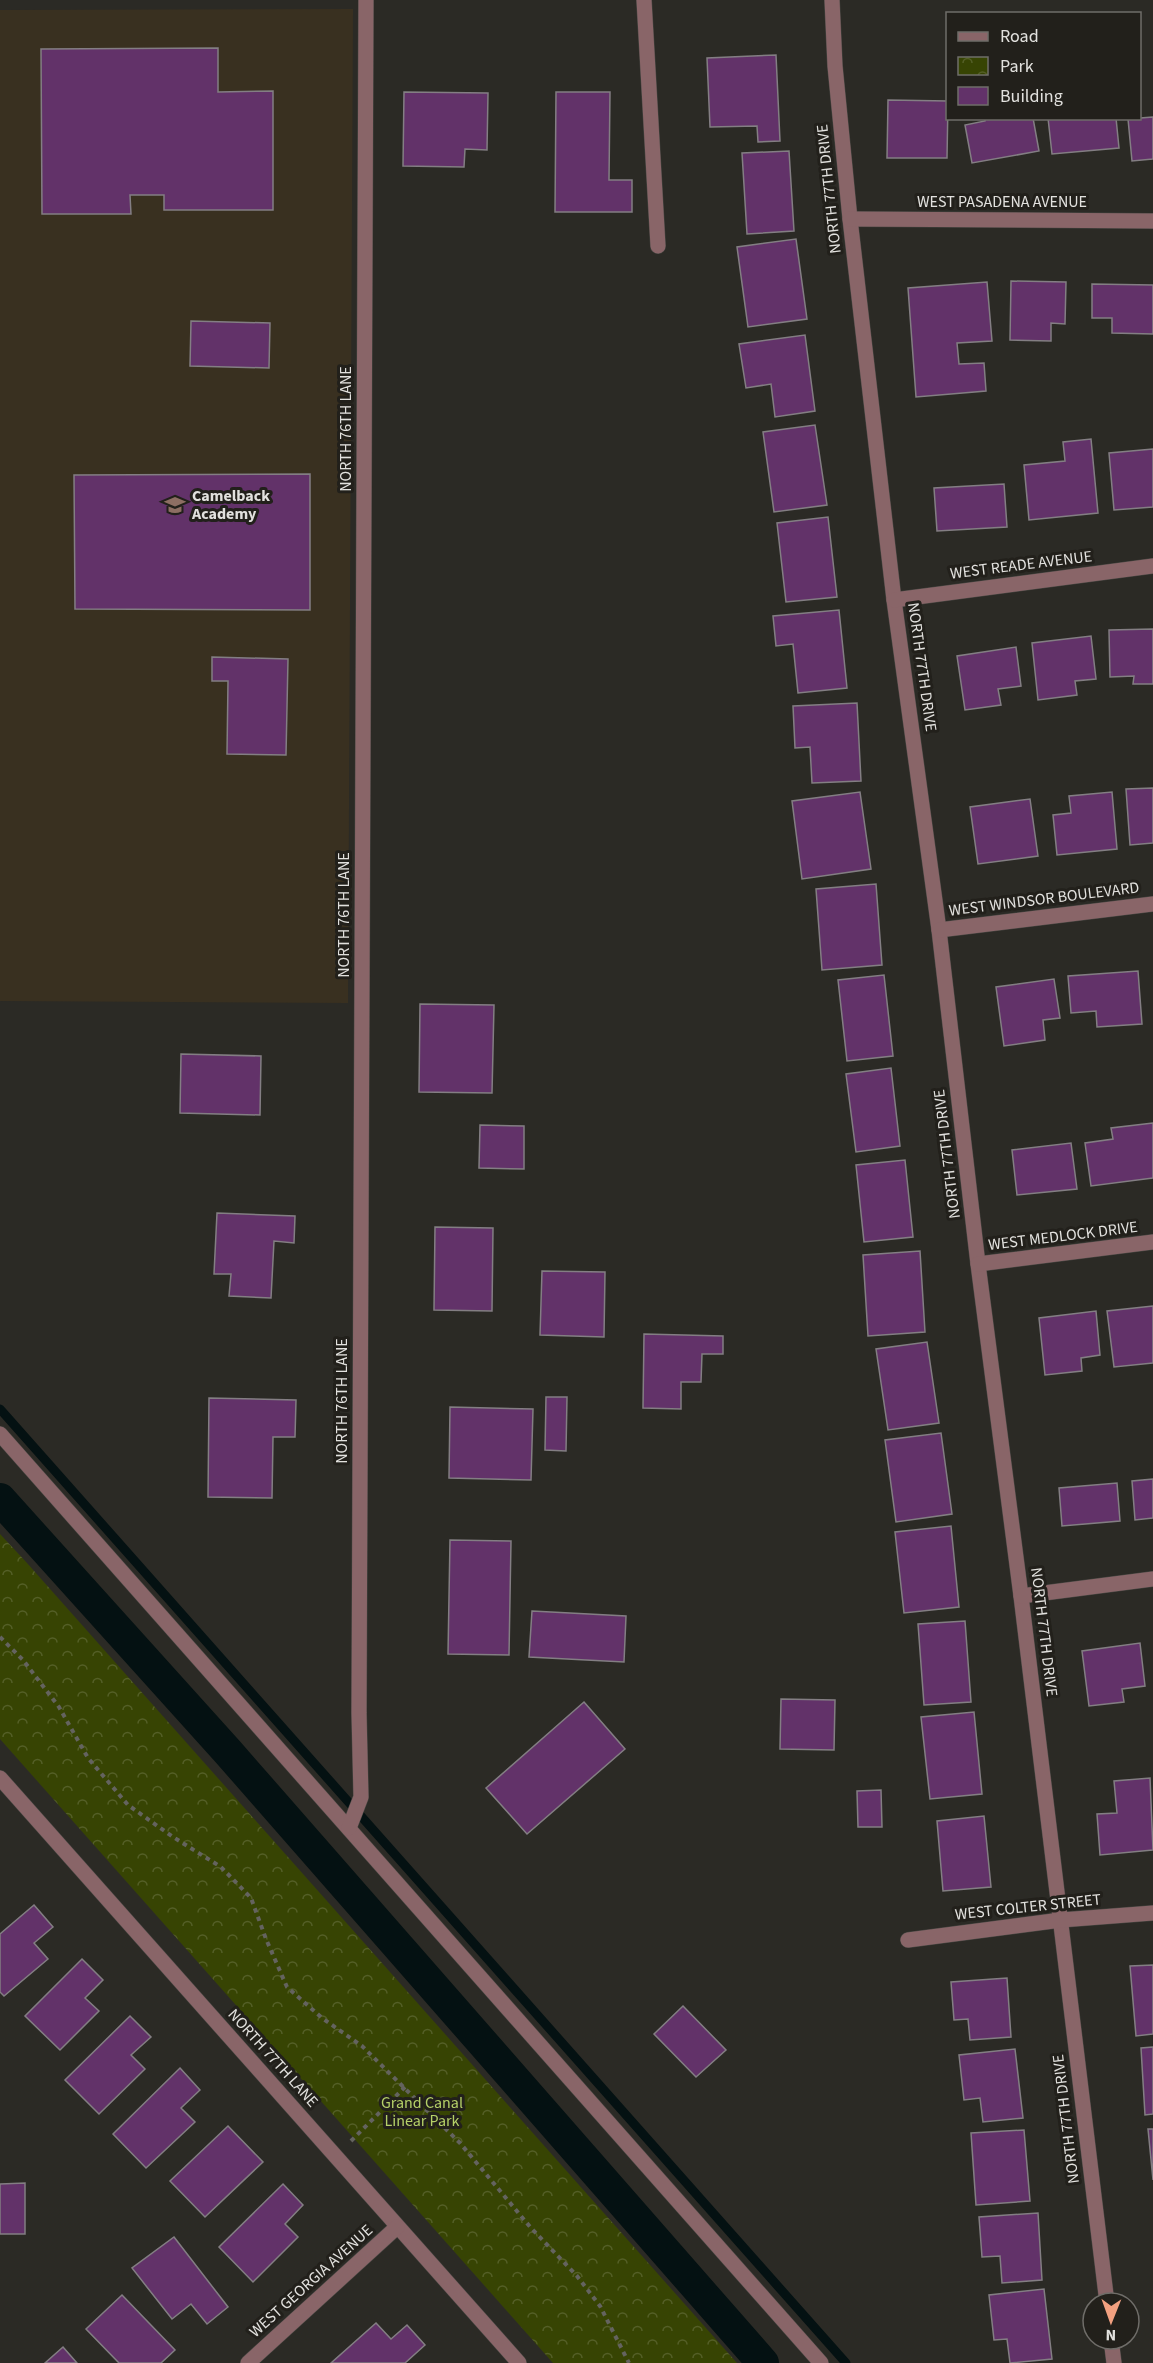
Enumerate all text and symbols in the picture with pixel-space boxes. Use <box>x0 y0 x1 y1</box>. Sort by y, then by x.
legend <box>946 12 1141 120</box>
text: Road <box>1000 24 1039 49</box>
text: Park <box>1000 54 1034 79</box>
text: Building <box>1000 84 1063 109</box>
street label: NORTH 77TH DRIVE <box>811 123 847 255</box>
street label: WEST PASADENA AVENUE <box>917 191 1087 213</box>
street label: NORTH 76TH LANE <box>335 366 357 492</box>
place label: Camelback Academy <box>191 485 270 525</box>
school or university icon: Camelback Academy <box>163 493 187 517</box>
street label: WEST READE AVENUE <box>949 545 1093 585</box>
street label: NORTH 77TH DRIVE <box>902 601 942 733</box>
street label: NORTH 76TH LANE <box>333 852 355 978</box>
street label: WEST WINDSOR BOULEVARD <box>948 876 1141 922</box>
street label: NORTH 77TH DRIVE <box>928 1088 966 1220</box>
street label: WEST MEDLOCK DRIVE <box>987 1216 1139 1256</box>
street label: NORTH 76TH LANE <box>331 1338 353 1464</box>
street label: NORTH 77TH DRIVE <box>1025 1566 1063 1698</box>
street label: WEST COLTER STREET <box>954 1888 1103 1926</box>
street label: NORTH 77TH LANE <box>223 2004 323 2112</box>
street label: NORTH 77TH DRIVE <box>1047 2053 1085 2185</box>
park label: Grand Canal Linear Park <box>381 2092 463 2132</box>
street label: WEST GEORGIA AVENUE <box>244 2220 378 2342</box>
north arrow <box>1081 2291 1141 2351</box>
text: N <box>1105 2324 1116 2346</box>

